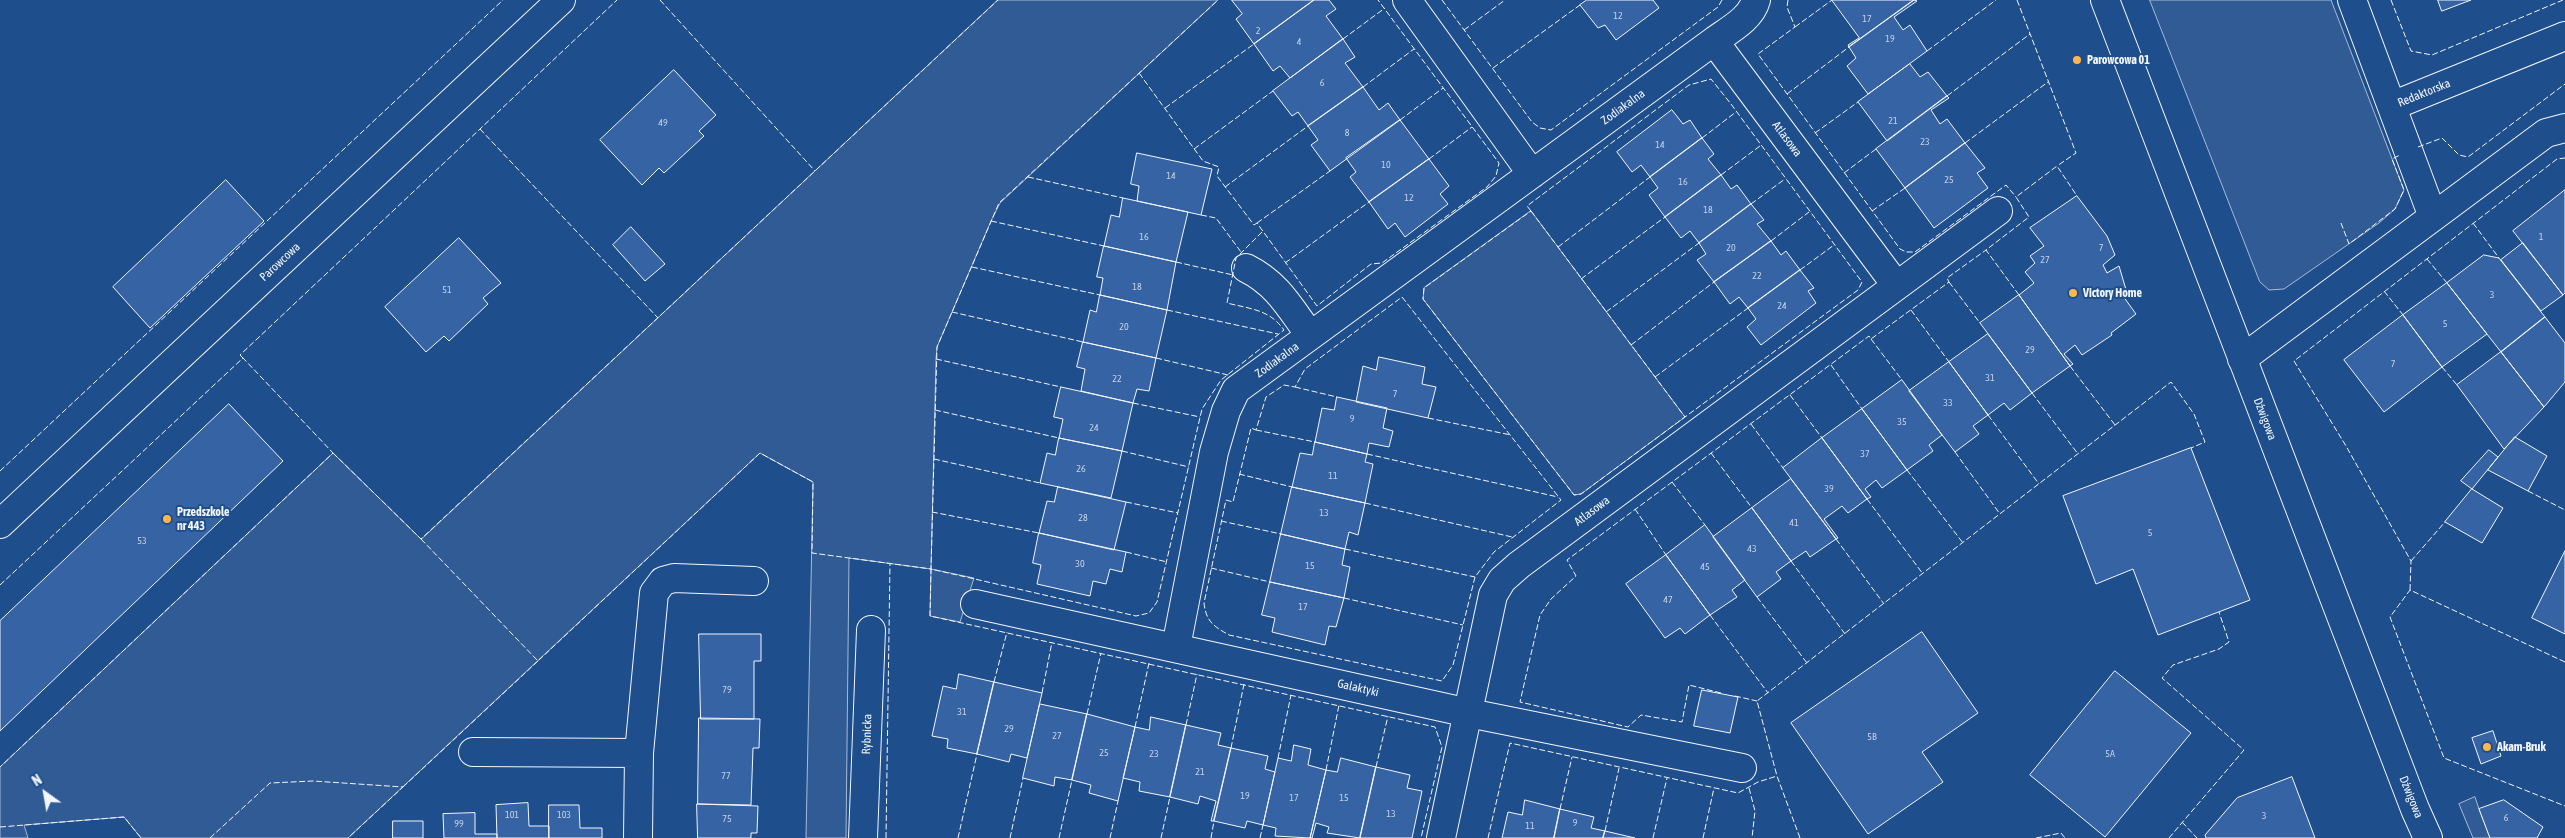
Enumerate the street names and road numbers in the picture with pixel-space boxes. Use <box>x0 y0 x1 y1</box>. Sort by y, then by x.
street label: Redaktorska <box>2396 76 2452 110</box>
street label: Zodiakalna <box>1598 86 1648 128</box>
street label: Atlasowa <box>1769 119 1805 159</box>
street label: Parowcowa <box>257 240 303 284</box>
street label: Zodiakalna <box>1252 339 1302 381</box>
street label: Dźwigowa <box>2250 396 2280 442</box>
street label: Atlasowa <box>1572 493 1612 529</box>
street label: Galaktyki <box>1336 676 1380 700</box>
street label: Rybnicka <box>859 714 875 754</box>
street label: Dźwigowa <box>2396 774 2426 820</box>

